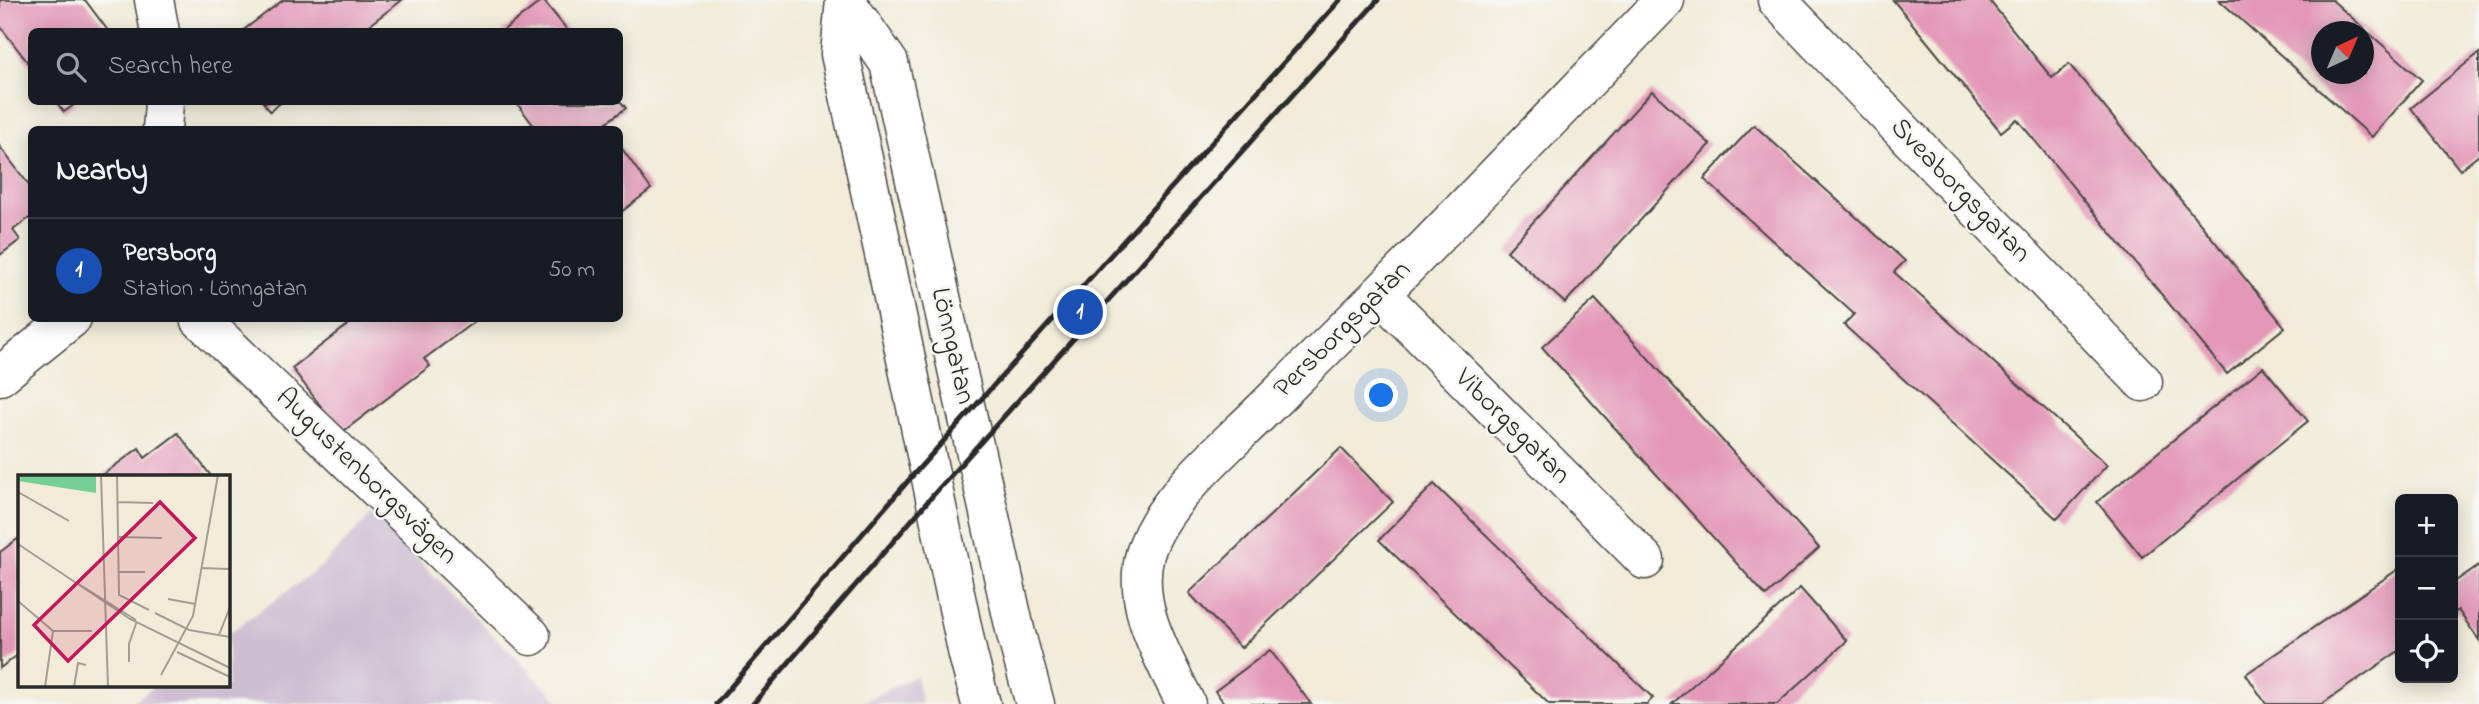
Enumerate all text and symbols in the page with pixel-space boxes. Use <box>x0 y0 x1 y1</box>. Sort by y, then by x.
north arrow <box>2311 21 2374 84</box>
search box <box>28 28 623 105</box>
icon: search <box>52 48 90 86</box>
text: Search here <box>108 48 233 86</box>
street label: Sveaborgsgatan <box>1880 109 2040 273</box>
text: Nearby <box>56 150 148 194</box>
text: Persborg <box>123 235 216 273</box>
street label: Persborgsgatan <box>1265 252 1421 408</box>
text: 1 <box>75 254 83 287</box>
text: 50 m <box>548 254 595 287</box>
text: Station · Lönngatan <box>123 273 307 306</box>
street label: Lönngatan <box>919 284 985 408</box>
pin: 1 <box>1057 286 1103 338</box>
street label: Viborgsgatan <box>1444 359 1580 495</box>
your location <box>1364 378 1398 412</box>
street label: Augustenborgsvägen <box>265 379 467 575</box>
inset map <box>18 475 229 686</box>
map controls <box>2395 494 2458 683</box>
button: + <box>2395 494 2458 557</box>
button: − <box>2395 557 2458 620</box>
button: locate <box>2395 620 2458 683</box>

